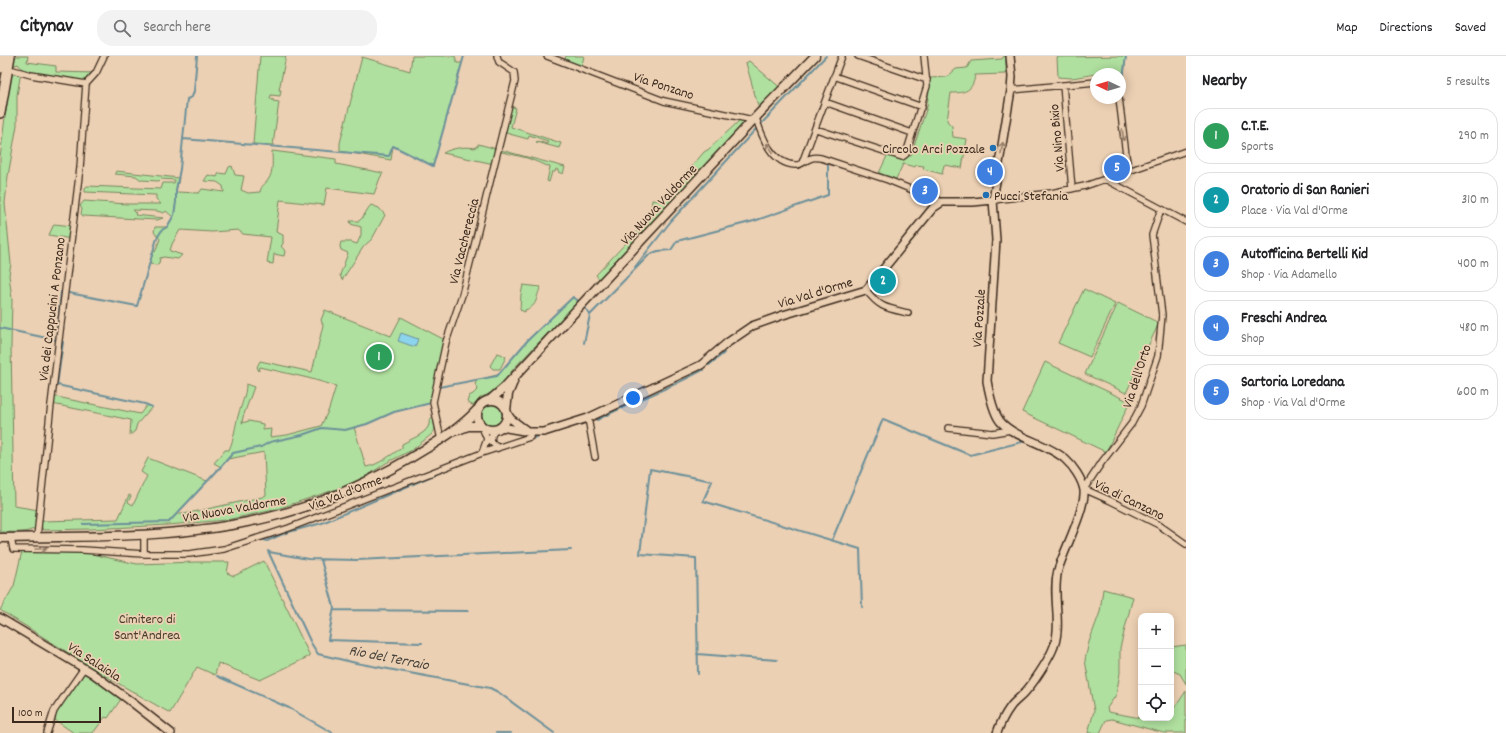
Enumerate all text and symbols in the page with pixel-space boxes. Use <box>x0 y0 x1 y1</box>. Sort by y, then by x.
search box <box>97 10 377 46</box>
text: Citynav <box>20 14 73 41</box>
icon: search <box>111 17 133 39</box>
text: Search here <box>143 17 211 39</box>
text: Map <box>1336 18 1358 38</box>
text: Directions <box>1380 18 1433 38</box>
text: Saved <box>1455 18 1486 38</box>
street label: Via Ponzano <box>630 68 696 106</box>
north arrow <box>1090 68 1126 104</box>
text: Nearby <box>1202 70 1246 94</box>
text: 5 results <box>1446 73 1490 92</box>
street label: Via Nino Bixio <box>1045 103 1071 172</box>
text: C.T.E. <box>1241 116 1269 138</box>
text: 1 <box>1215 127 1217 146</box>
text: 290 m <box>1458 127 1489 146</box>
one-way arrow <box>1119 128 1127 141</box>
text: Sports <box>1241 138 1274 157</box>
place label: Circolo Arci Pozzale <box>882 140 985 160</box>
one-way arrow <box>998 142 1006 155</box>
one-way arrow <box>766 143 774 154</box>
marker: Circolo Arci Pozzale <box>988 143 998 153</box>
pin: 5 <box>1104 153 1130 183</box>
pin: 4 <box>977 157 1003 187</box>
street label: Via Nuova Valdorme <box>617 160 702 250</box>
pin: 3 <box>912 176 938 206</box>
text: Oratorio di San Ranieri <box>1241 180 1369 202</box>
place label: Pucci Stefania <box>994 187 1068 207</box>
marker: Pucci Stefania <box>981 190 991 200</box>
text: 2 <box>1213 191 1219 210</box>
text: 310 m <box>1461 191 1489 210</box>
street label: Via Vacchereccia <box>445 196 485 287</box>
text: Place · Via Val d'Orme <box>1241 202 1348 221</box>
street label: Via dei Cappucini A Ponzano <box>34 236 72 382</box>
text: Autofficina Bertelli Kid <box>1241 244 1368 266</box>
text: 3 <box>1213 255 1219 274</box>
text: 400 m <box>1458 255 1489 274</box>
pin: 2 <box>870 266 896 296</box>
text: Shop · Via Adamello <box>1241 266 1337 285</box>
street label: Via Val d'Orme <box>776 273 855 315</box>
street label: Via Pozzale <box>968 288 992 348</box>
text: Freschi Andrea <box>1241 308 1327 330</box>
text: 4 <box>1213 319 1219 338</box>
text: 480 m <box>1459 319 1489 338</box>
text: Shop <box>1241 330 1264 349</box>
pin: 1 <box>366 342 392 372</box>
street label: Via dell'Orto <box>1118 342 1158 411</box>
text: Sartoria Loredana <box>1241 372 1344 394</box>
text: 5 <box>1213 383 1219 402</box>
text: 600 m <box>1457 383 1489 402</box>
your location <box>623 388 643 408</box>
text: Shop · Via Val d'Orme <box>1241 394 1345 413</box>
street label: Via Val d'Orme <box>306 471 385 517</box>
street label: Via di Canzano <box>1091 475 1168 526</box>
street label: Via Nuova Valdorme <box>181 491 287 529</box>
one-way arrow <box>34 545 47 553</box>
park label: Cimitero di Sant'Andrea <box>114 610 180 646</box>
map controls <box>1138 613 1174 721</box>
button: + <box>1138 613 1174 649</box>
street label: Via Salaiola <box>63 638 125 688</box>
water label: Rio del Terraio <box>347 640 432 678</box>
button: − <box>1138 649 1174 685</box>
button: locate <box>1138 685 1174 721</box>
scale bar <box>12 705 101 724</box>
text: 100 m <box>18 706 42 722</box>

